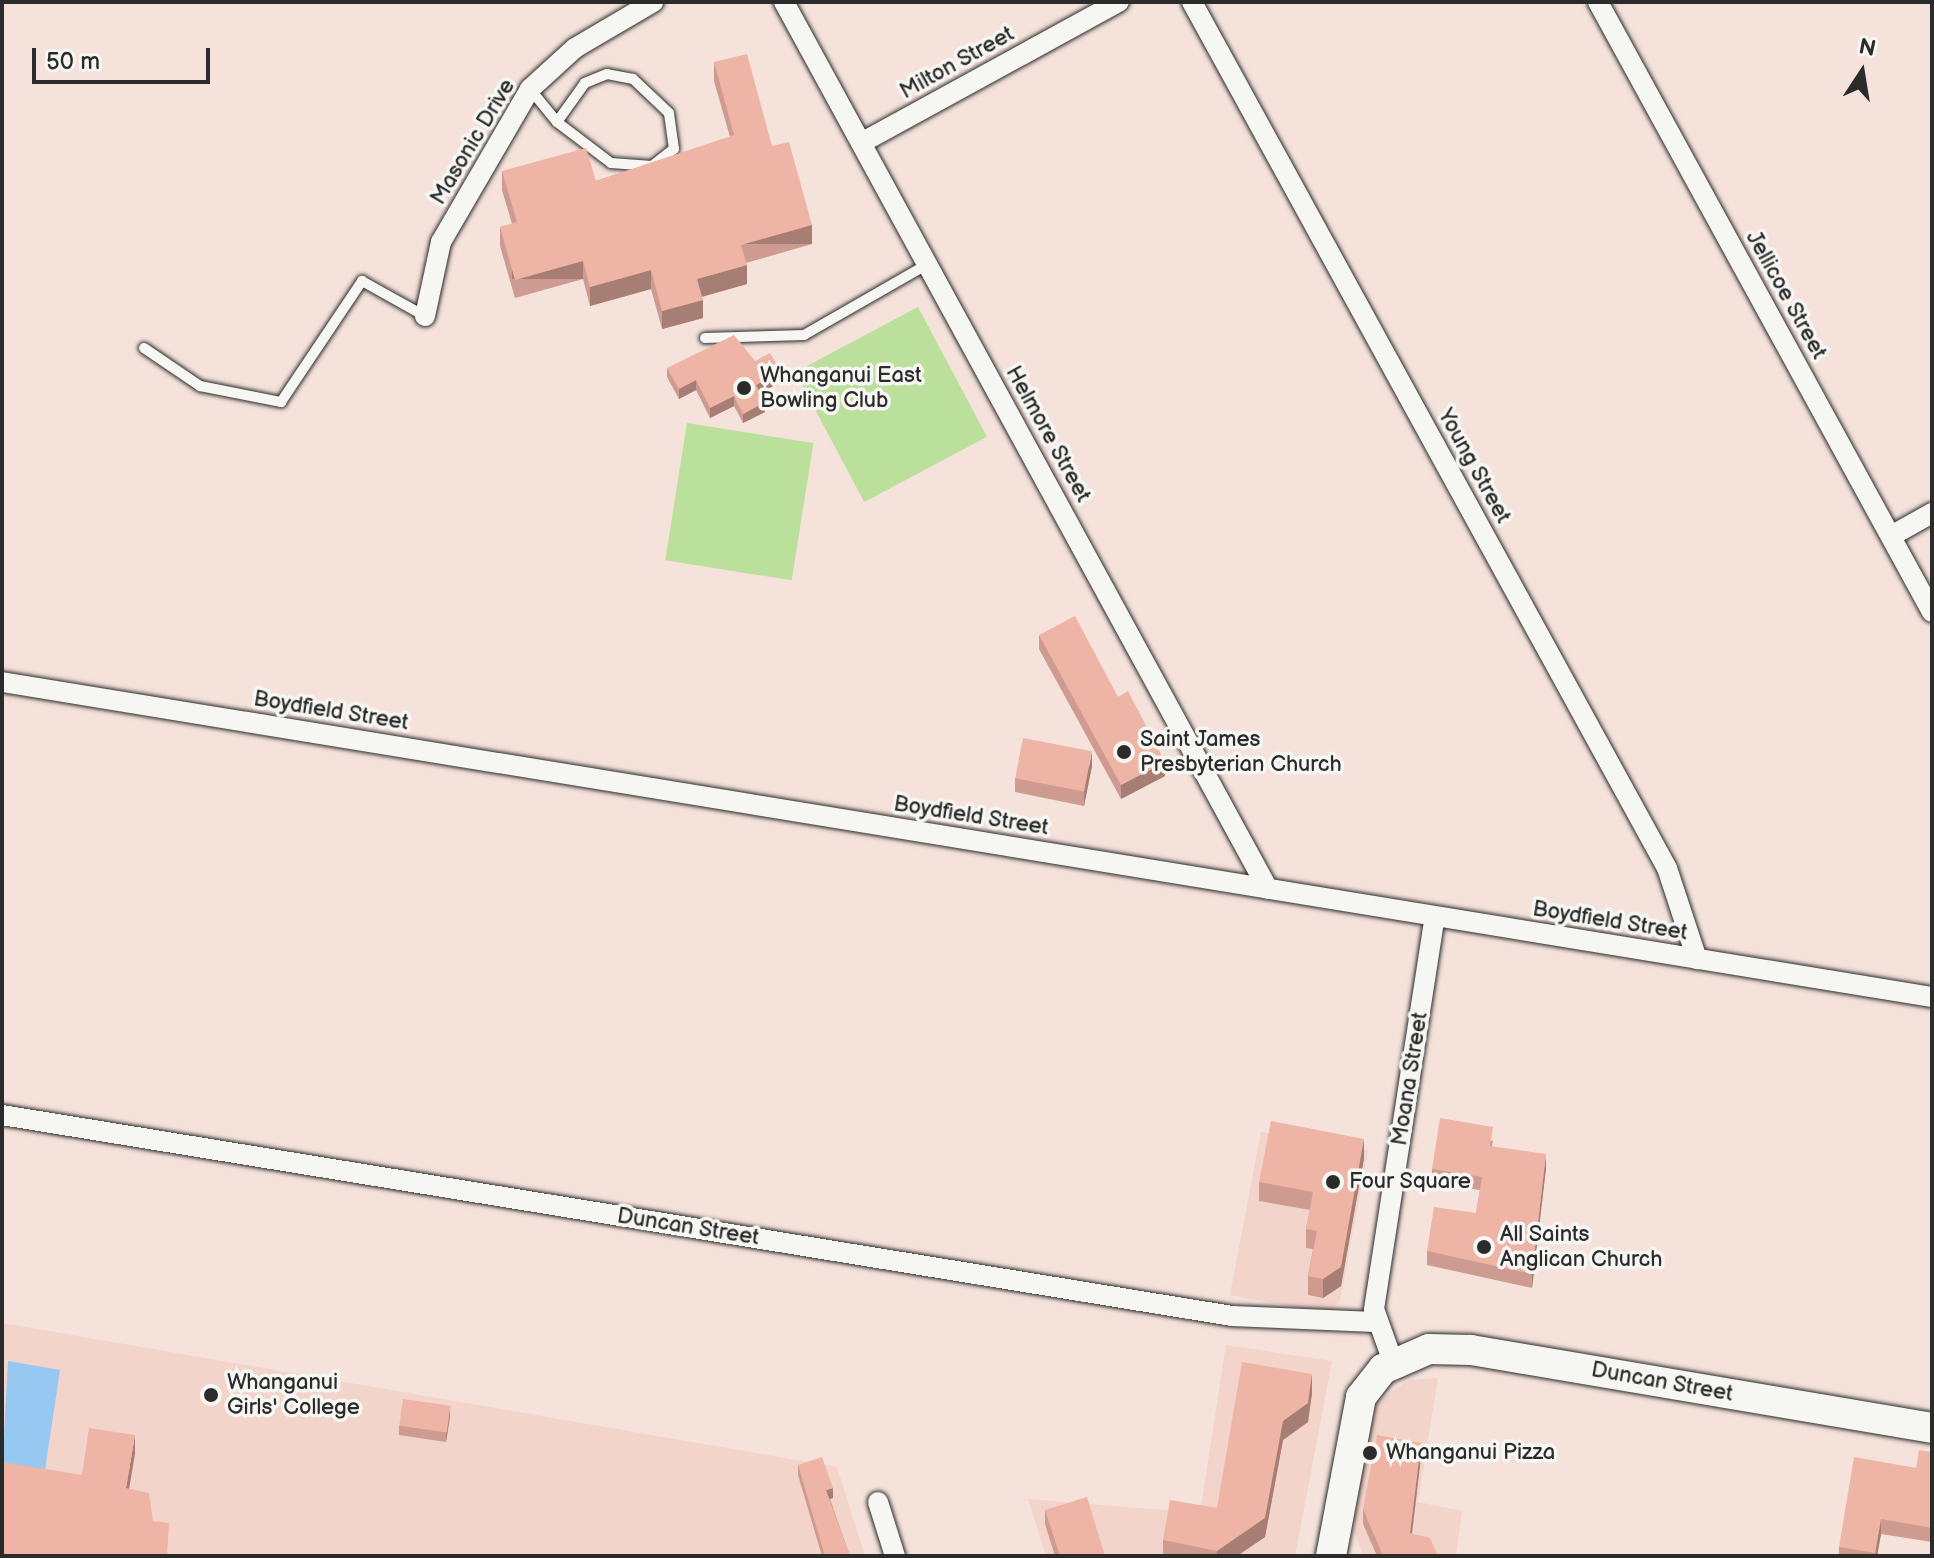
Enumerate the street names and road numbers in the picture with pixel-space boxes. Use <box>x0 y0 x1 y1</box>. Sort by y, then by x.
street label: Milton Street <box>895 21 1019 105</box>
street label: Masonic Drive <box>425 74 521 210</box>
street label: Jellicoe Street <box>1740 226 1832 364</box>
street label: Helmore Street <box>1000 361 1096 507</box>
street label: Young Street <box>1432 404 1516 528</box>
street label: Boydfield Street <box>252 686 410 736</box>
street label: Boydfield Street <box>892 791 1050 841</box>
street label: Boydfield Street <box>1531 896 1689 946</box>
street label: Moana Street <box>1386 1010 1434 1148</box>
street label: Duncan Street <box>615 1203 761 1251</box>
street label: Duncan Street <box>1589 1357 1735 1407</box>

